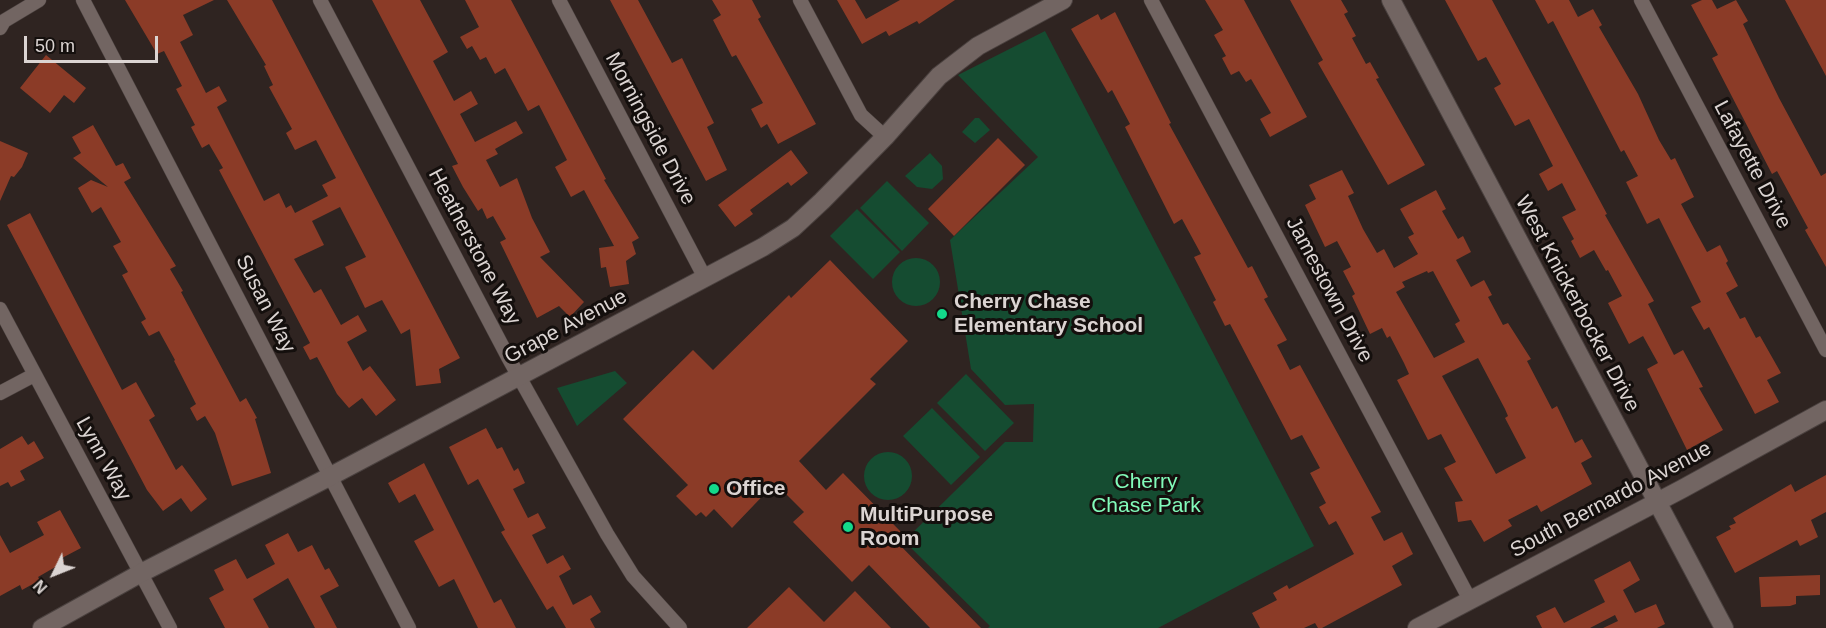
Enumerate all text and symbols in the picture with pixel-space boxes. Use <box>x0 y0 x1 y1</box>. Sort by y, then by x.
scale bar <box>27 24 160 62</box>
text: 50 m <box>35 36 75 56</box>
street label: Morningside Drive <box>599 48 701 210</box>
street label: Lafayette Drive <box>1708 97 1796 233</box>
street label: Heatherstone Way <box>422 165 526 329</box>
street label: West Knickerbocker Drive <box>1509 192 1645 416</box>
street label: Jamestown Drive <box>1280 213 1378 367</box>
street label: Susan Way <box>230 251 300 357</box>
street label: Grape Avenue <box>500 284 632 370</box>
place label: Cherry Chase Elementary School <box>954 289 1143 339</box>
marker: Cherry Chase Elementary School <box>935 307 949 321</box>
street label: Lynn Way <box>70 413 136 505</box>
street label: South Bernardo Avenue <box>1506 436 1716 564</box>
park label: Cherry Chase Park <box>1091 469 1201 519</box>
place label: Office <box>726 476 786 502</box>
marker: Office <box>707 482 721 496</box>
place label: MultiPurpose Room <box>860 502 993 552</box>
marker: MultiPurpose Room <box>841 520 855 534</box>
north arrow <box>24 544 84 604</box>
text: N <box>30 577 51 597</box>

